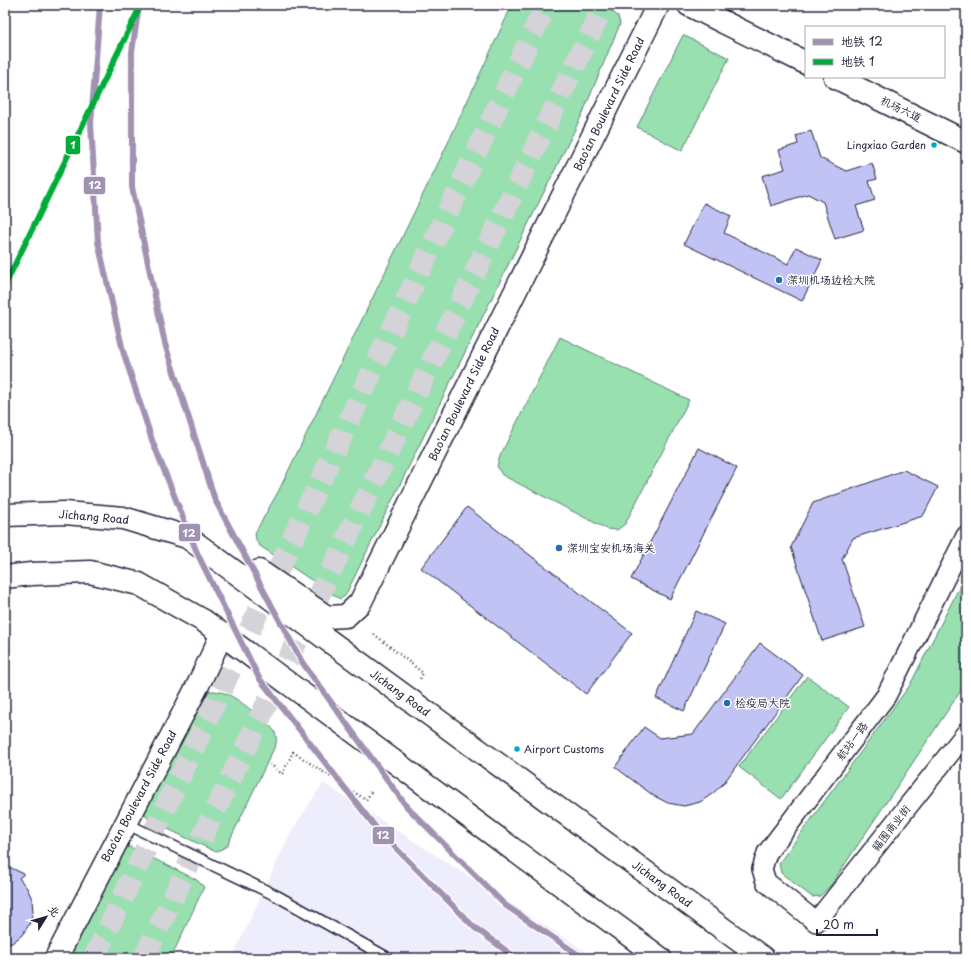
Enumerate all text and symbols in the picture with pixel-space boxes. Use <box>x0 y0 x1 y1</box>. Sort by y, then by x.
legend <box>805 26 945 78</box>
text: 地铁 12 <box>841 32 883 50</box>
street label: Bao'an Boulevard Side Road <box>569 34 648 173</box>
text: 地铁 1 <box>841 52 874 70</box>
street label: 机场六道 <box>878 91 925 126</box>
line badge: 1 <box>65 135 81 155</box>
text: 1 <box>70 136 76 153</box>
place label: Lingxiao Garden <box>847 137 926 152</box>
marker: Lingxiao Garden <box>929 140 939 150</box>
line badge: 12 <box>83 176 106 195</box>
text: 12 <box>89 176 102 193</box>
place label: 深圳机场边检大院 <box>787 271 875 288</box>
marker: 深圳机场边检大院 <box>774 275 784 285</box>
street label: Bao'an Boulevard Side Road <box>424 324 503 463</box>
street label: Jichang Road <box>58 505 130 528</box>
line badge: 12 <box>178 523 201 542</box>
text: 12 <box>183 524 196 541</box>
place label: 深圳宝安机场海关 <box>567 539 655 556</box>
marker: 深圳宝安机场海关 <box>554 543 564 553</box>
street label: Jichang Road <box>367 665 434 720</box>
place label: 检疫局大院 <box>735 694 790 711</box>
marker: 检疫局大院 <box>722 698 732 708</box>
street label: 航站一路 <box>832 718 872 763</box>
street label: Bao'an Boulevard Side Road <box>97 727 181 865</box>
place label: Airport Customs <box>524 741 604 756</box>
marker: Airport Customs <box>512 744 522 754</box>
street label: 福围商业街 <box>867 800 915 855</box>
line badge: 12 <box>372 826 395 845</box>
text: 12 <box>377 826 390 843</box>
street label: Jichang Road <box>629 856 696 911</box>
north arrow <box>26 897 66 937</box>
text: 北 <box>44 901 64 920</box>
scale bar <box>817 911 877 937</box>
text: 20 m <box>823 915 854 933</box>

